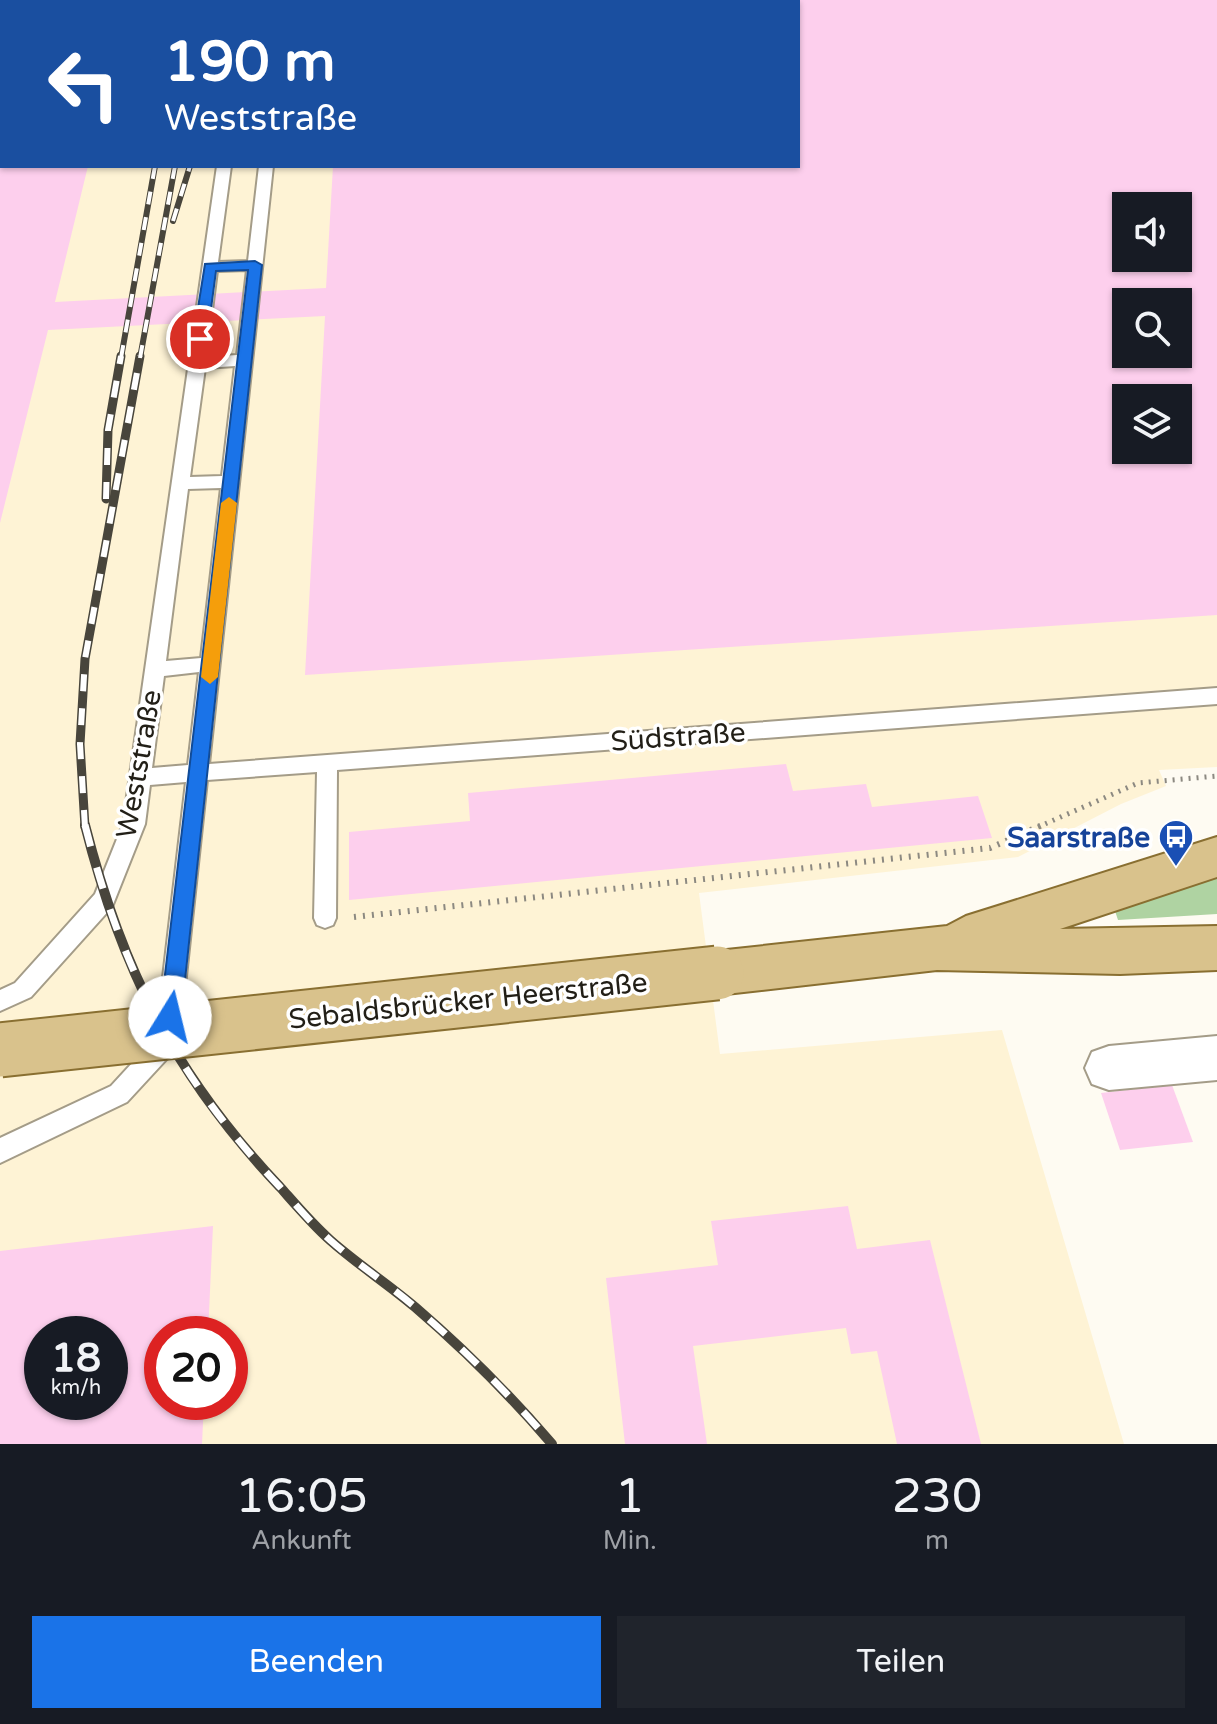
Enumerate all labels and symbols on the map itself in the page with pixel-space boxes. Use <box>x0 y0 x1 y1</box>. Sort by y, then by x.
pin <box>166 305 234 373</box>
street label: Weststraße <box>109 687 169 841</box>
street label: Südstraße <box>610 715 747 759</box>
bus stop icon: Saarstraße <box>1157 818 1195 868</box>
place label: Saarstraße <box>1007 821 1150 855</box>
street label: Sebaldsbrücker Heerstraße <box>287 965 649 1037</box>
position arrow <box>128 975 212 1059</box>
speed limit sign: 20 <box>144 1316 248 1420</box>

